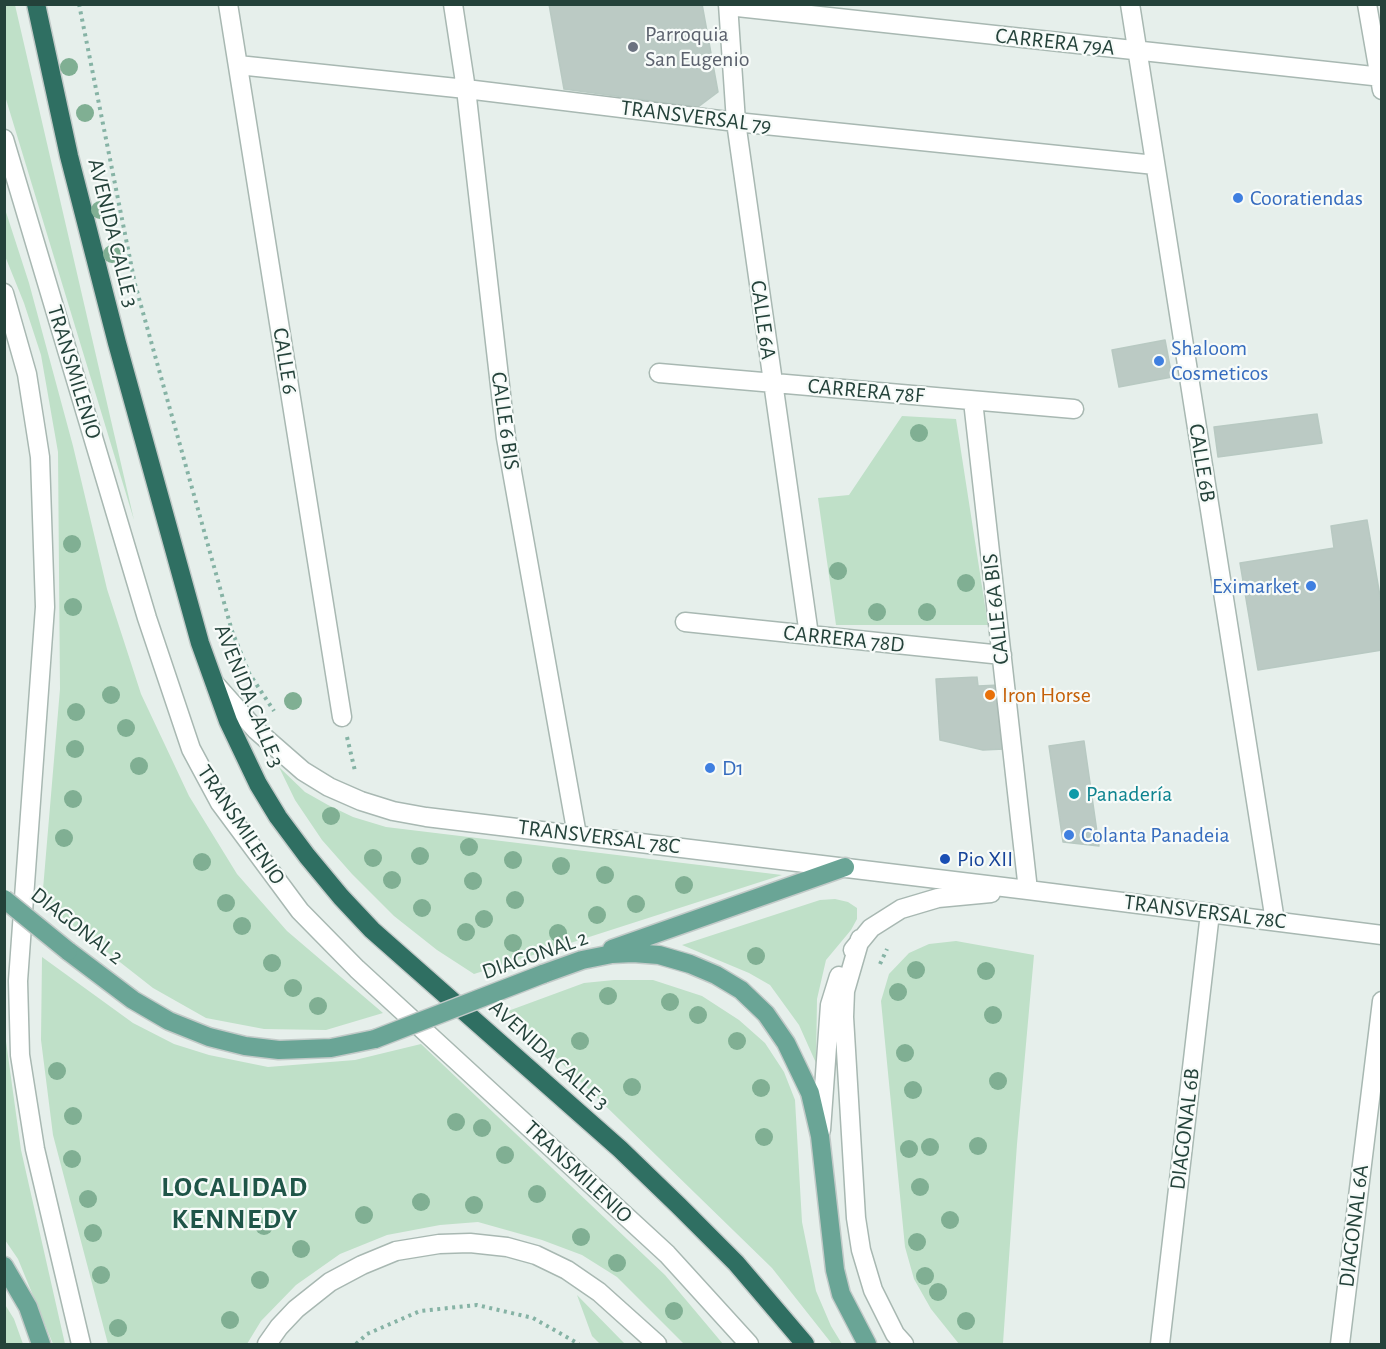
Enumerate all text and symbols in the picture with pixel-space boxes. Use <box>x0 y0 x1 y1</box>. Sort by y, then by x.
place label: Parroquia San Eugenio <box>645 21 750 72</box>
street label: CARRERA 79A <box>994 23 1116 61</box>
marker: Parroquia San Eugenio <box>626 40 640 54</box>
street label: TRANSVERSAL 79 <box>619 95 773 139</box>
street label: AVENIDA CALLE 3 <box>82 156 144 310</box>
place label: Cooratiendas <box>1250 185 1363 211</box>
marker: Cooratiendas <box>1231 191 1245 205</box>
street label: CALLE 6A <box>744 279 782 361</box>
street label: TRANSMILENIO <box>41 302 107 442</box>
street label: CALLE 6 <box>267 326 303 396</box>
place label: Shaloom Cosmeticos <box>1171 335 1268 386</box>
marker: Shaloom Cosmeticos <box>1152 354 1166 368</box>
street label: CALLE 6 BIS <box>485 370 525 472</box>
street label: CARRERA 78F <box>807 373 925 409</box>
street label: CALLE 6B <box>1183 422 1221 504</box>
street label: CALLE 6A BIS <box>977 552 1015 666</box>
place label: Eximarket <box>1212 573 1299 599</box>
marker: Eximarket <box>1304 579 1318 593</box>
street label: CARRERA 78D <box>782 620 906 658</box>
street label: AVENIDA CALLE 3 <box>208 621 290 771</box>
place label: Iron Horse <box>1002 682 1091 708</box>
marker: Iron Horse <box>983 688 997 702</box>
place label: D1 <box>722 755 744 781</box>
street label: TRANSMILENIO <box>191 760 291 890</box>
marker: D1 <box>703 761 717 775</box>
place label: Panadería <box>1086 781 1172 807</box>
marker: Panadería <box>1067 787 1081 801</box>
street label: TRANSVERSAL 78C <box>516 814 682 860</box>
place label: Colanta Panadeia <box>1081 822 1230 848</box>
marker: Colanta Panadeia <box>1062 828 1076 842</box>
place label: Pio XII <box>957 846 1013 872</box>
marker: Pio XII <box>938 852 952 866</box>
street label: DIAGONAL 2 <box>25 882 129 970</box>
street label: TRANSVERSAL 78C <box>1122 889 1288 935</box>
street label: DIAGONAL 2 <box>479 925 591 985</box>
street label: AVENIDA CALLE 3 <box>484 994 614 1116</box>
street label: DIAGONAL 6B <box>1164 1067 1206 1191</box>
street label: TRANSMILENIO <box>518 1115 638 1229</box>
street label: DIAGONAL 6A <box>1333 1163 1375 1289</box>
district label: LOCALIDAD KENNEDY <box>161 1171 309 1237</box>

